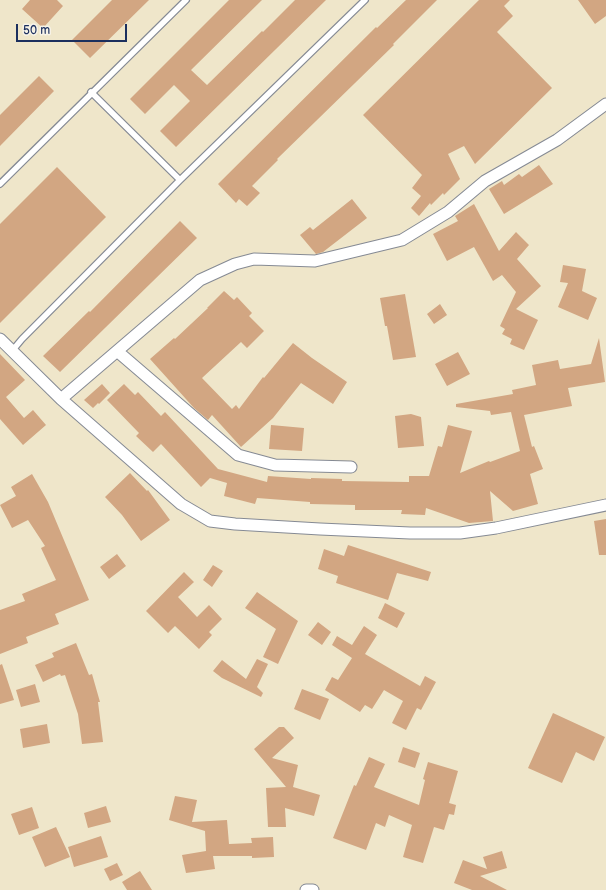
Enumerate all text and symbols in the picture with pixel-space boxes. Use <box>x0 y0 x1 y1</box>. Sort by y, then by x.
scale bar <box>18 16 129 42</box>
text: 50 m <box>23 23 50 38</box>

